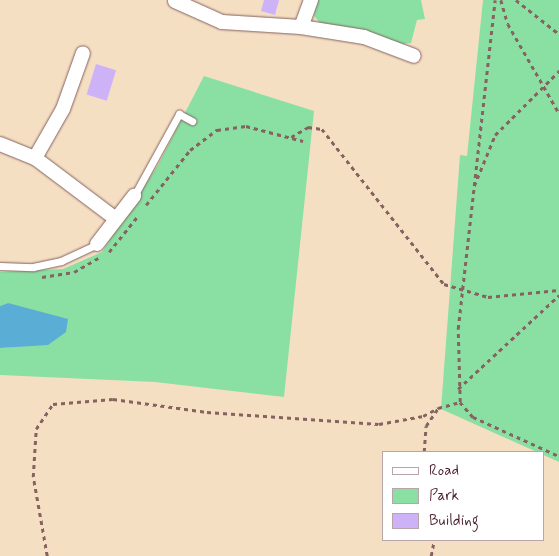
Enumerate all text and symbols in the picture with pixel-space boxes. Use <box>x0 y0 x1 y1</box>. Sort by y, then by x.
legend <box>382 451 544 541</box>
text: Road <box>429 461 459 481</box>
text: Park <box>429 486 459 506</box>
text: Building <box>429 511 479 531</box>

